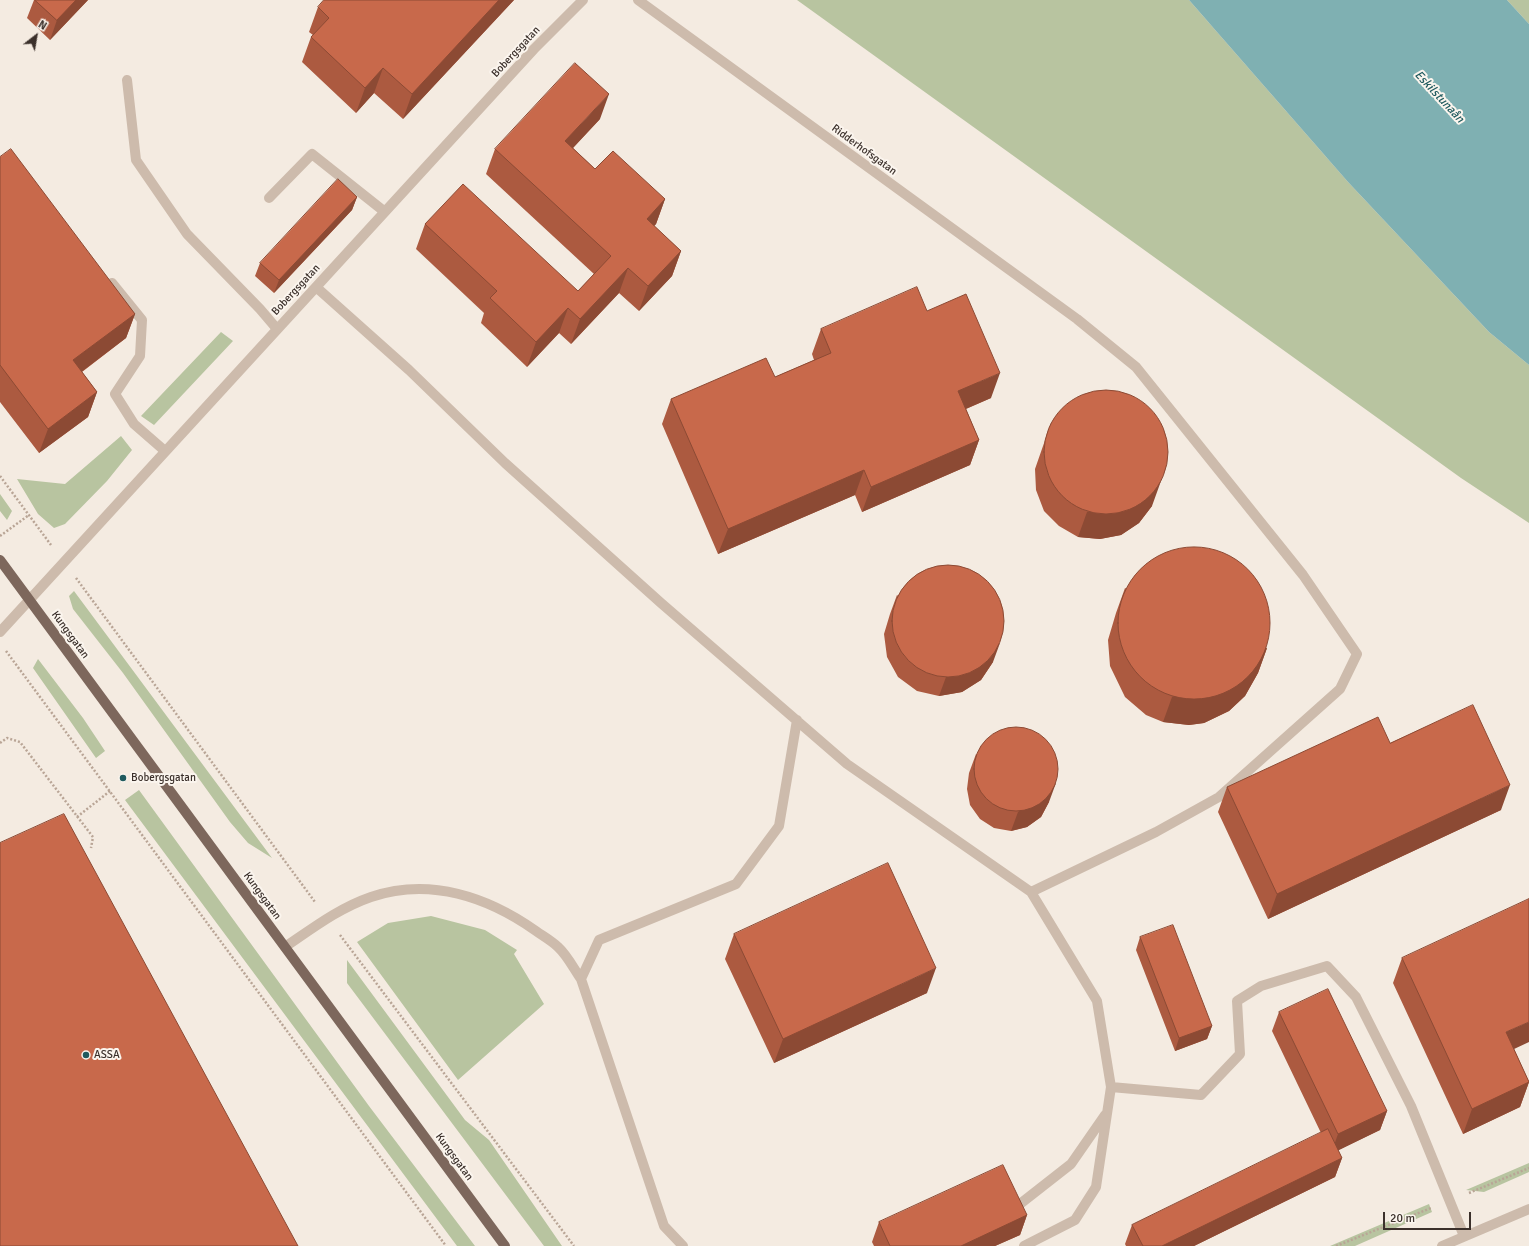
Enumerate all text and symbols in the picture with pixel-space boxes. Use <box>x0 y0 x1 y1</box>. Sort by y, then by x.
north arrow <box>16 16 56 56</box>
text: N <box>36 18 49 33</box>
street label: Bobergsgatan <box>489 24 543 80</box>
water label: Eskilstunaån <box>1411 68 1467 126</box>
street label: Ridderhofsgatan <box>829 122 899 178</box>
street label: Bobergsgatan <box>269 262 323 318</box>
street label: Kungsgatan <box>48 609 92 661</box>
place label: Bobergsgatan <box>131 771 196 785</box>
marker: Bobergsgatan <box>118 773 128 783</box>
street label: Kungsgatan <box>240 870 284 922</box>
place label: ASSA <box>94 1048 120 1062</box>
marker: ASSA <box>81 1050 91 1060</box>
street label: Kungsgatan <box>432 1131 476 1183</box>
scale bar <box>1385 1204 1473 1230</box>
text: 20 m <box>1390 1211 1415 1226</box>

